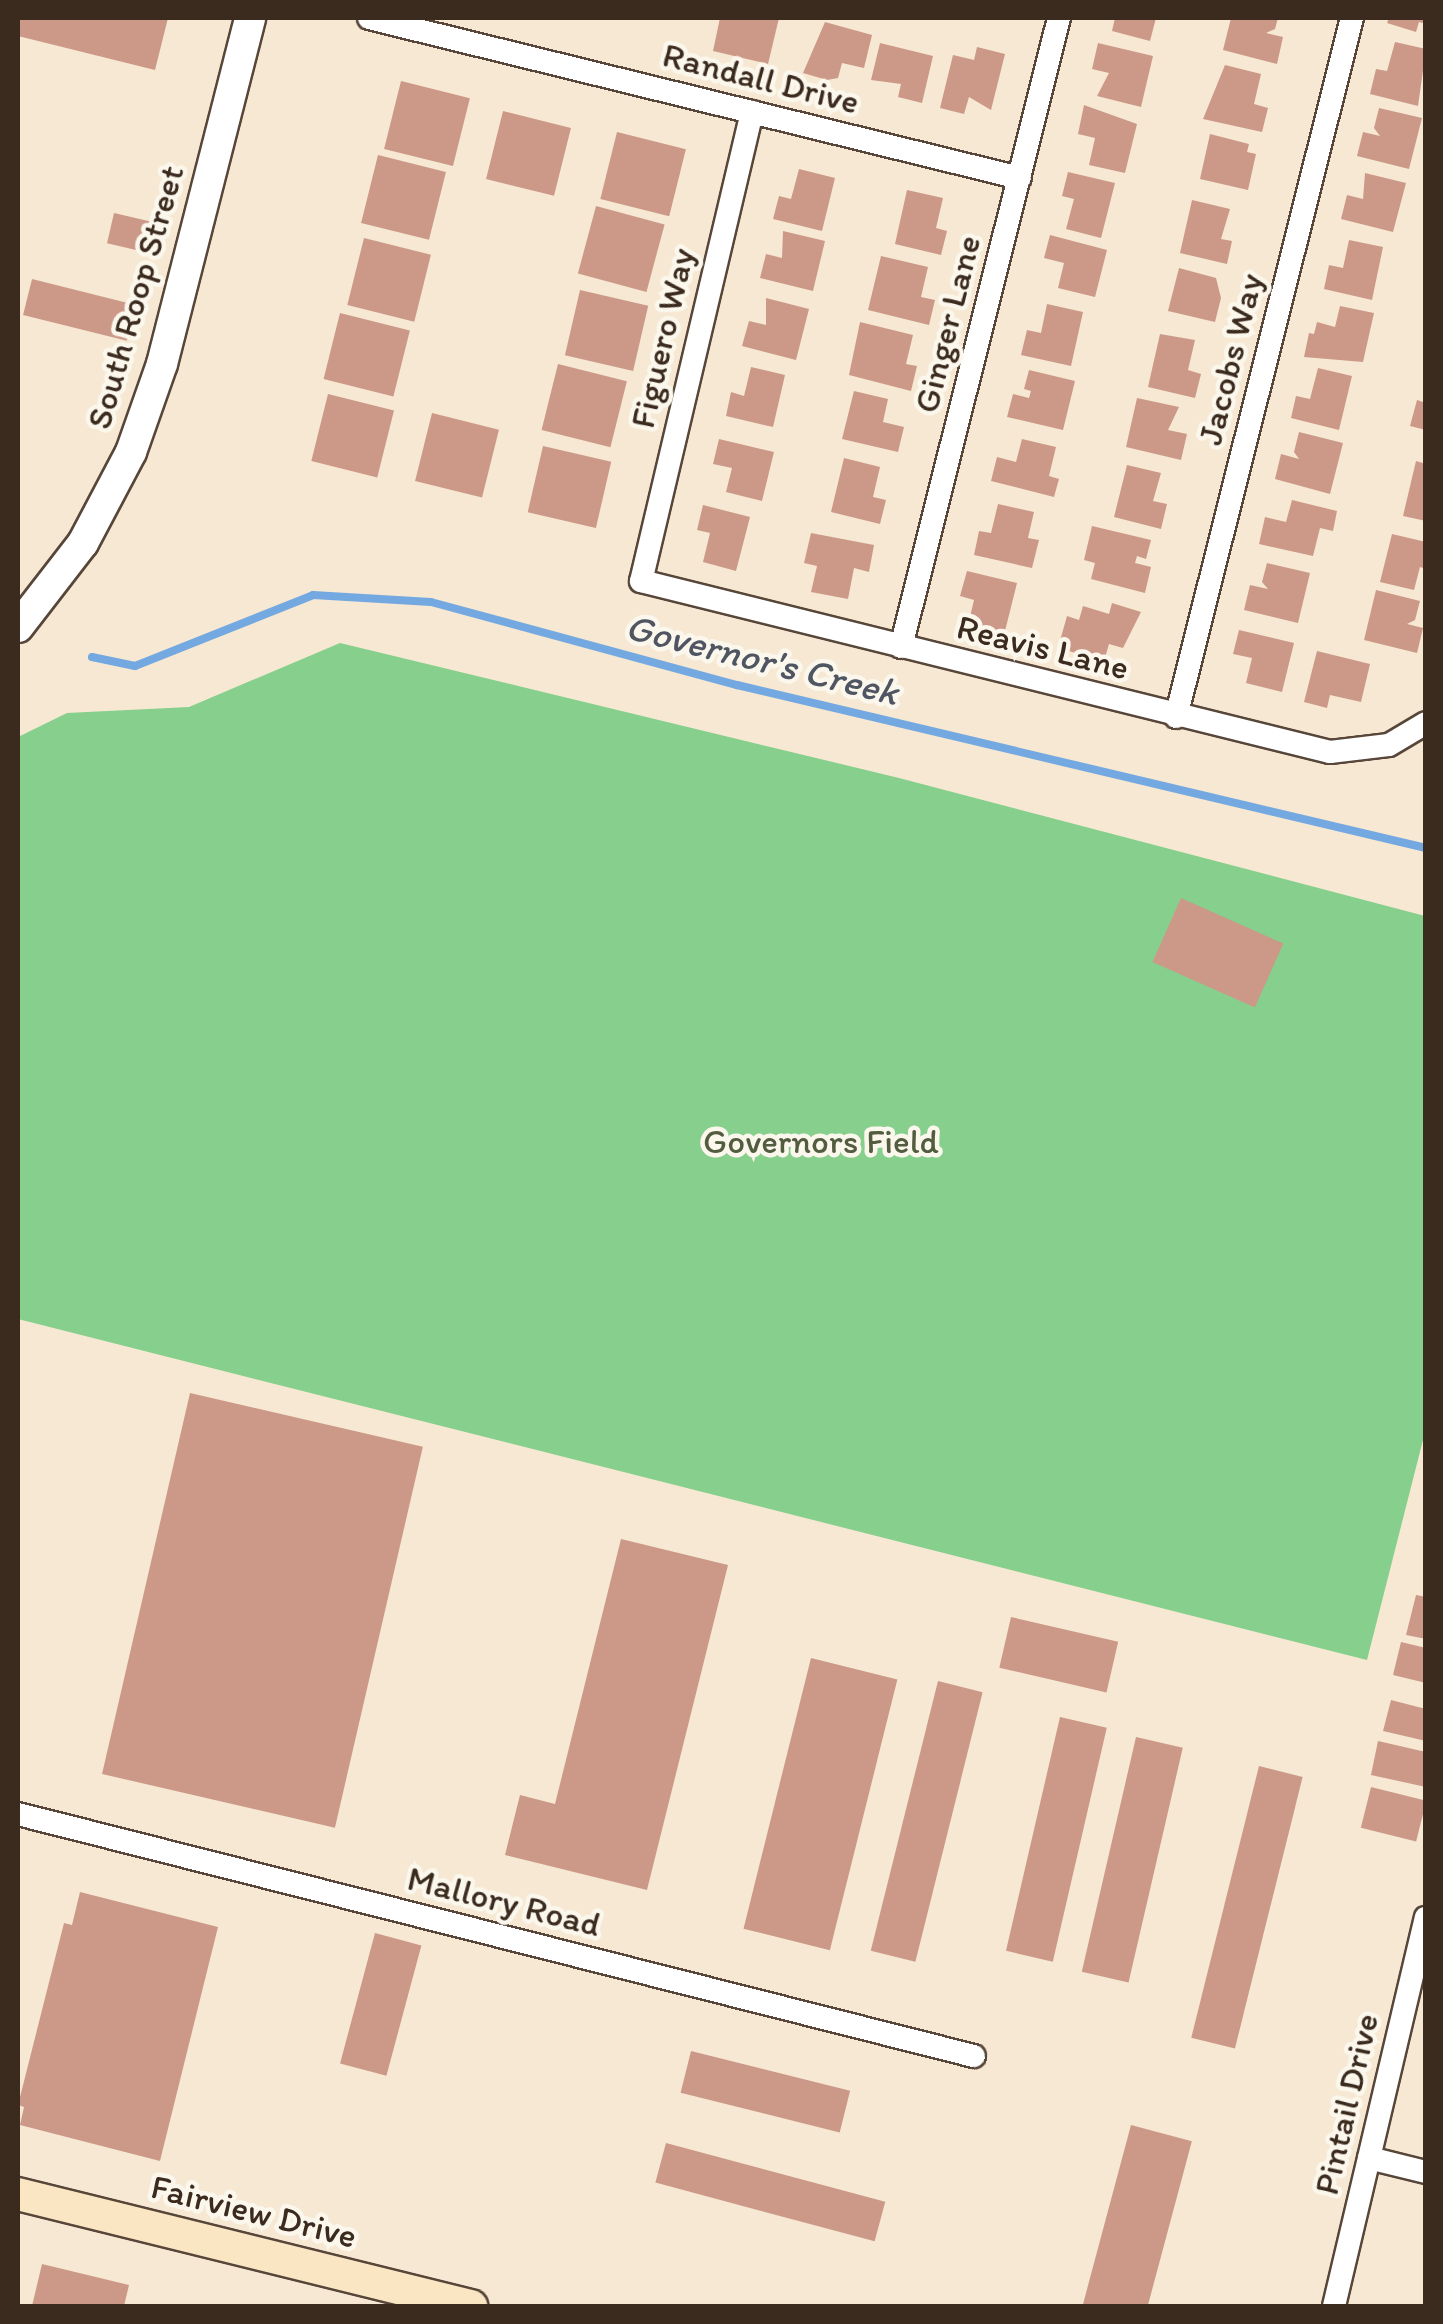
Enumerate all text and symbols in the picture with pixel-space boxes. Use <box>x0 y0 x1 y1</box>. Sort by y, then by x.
street label: Randall Drive <box>658 33 864 123</box>
street label: South Roop Street <box>77 161 193 433</box>
street label: Ginger Lane <box>905 231 989 417</box>
street label: Figuero Way <box>621 244 703 432</box>
street label: Jacobs Way <box>1189 270 1271 448</box>
water label: Governor's Creek <box>621 604 903 716</box>
street label: Reavis Lane <box>953 605 1133 689</box>
park label: Governors Field <box>703 1120 939 1162</box>
street label: Mallory Road <box>403 1857 605 1945</box>
street label: Pintail Drive <box>1305 2009 1387 2199</box>
street label: Fairview Drive <box>147 2165 361 2257</box>

